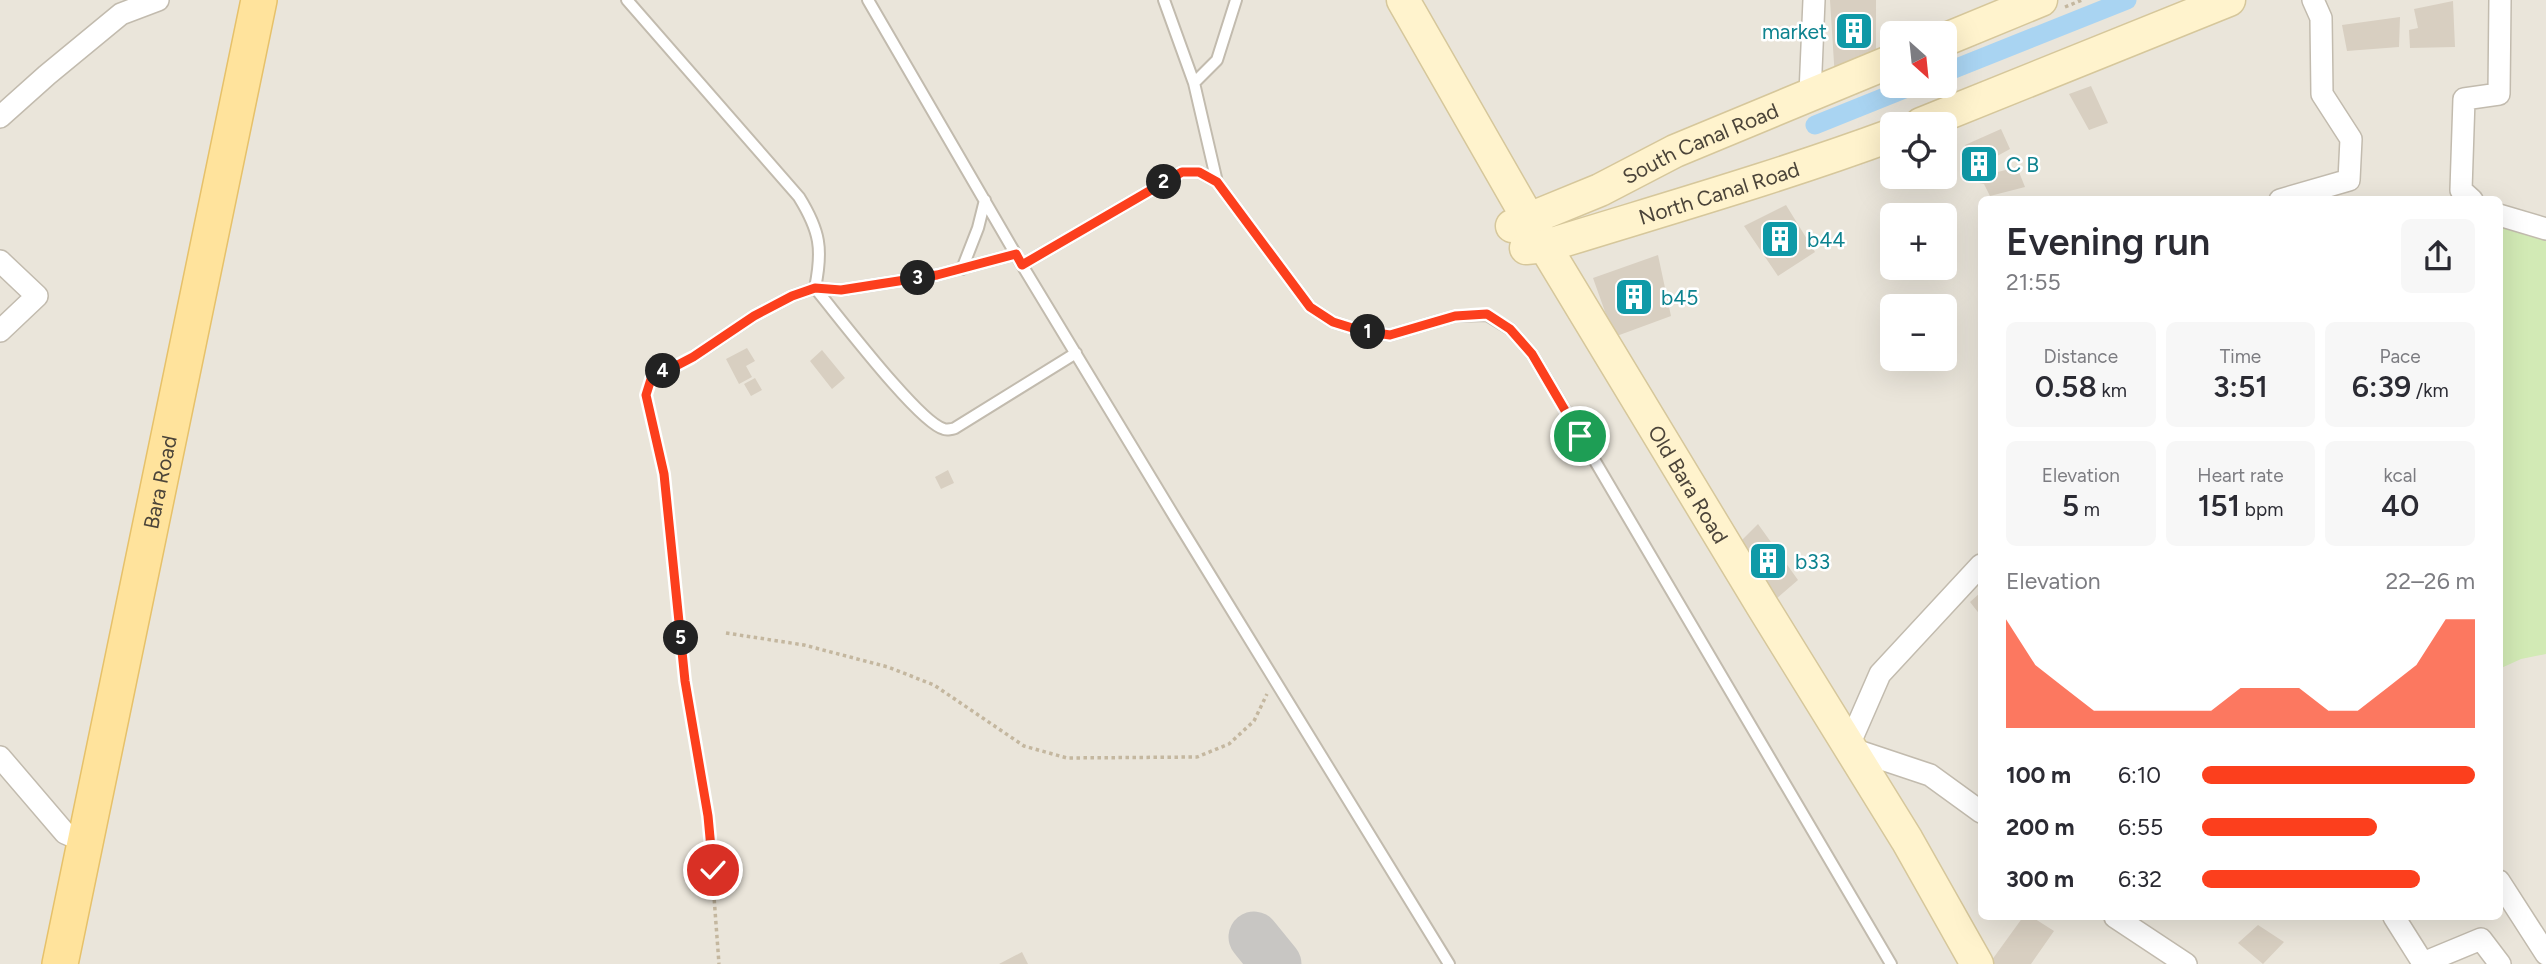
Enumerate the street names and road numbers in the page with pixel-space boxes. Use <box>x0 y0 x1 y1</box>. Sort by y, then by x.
street label: South Canal Road <box>1618 97 1782 189</box>
street label: North Canal Road <box>1636 156 1802 229</box>
street label: Old Bara Road <box>1643 420 1734 548</box>
street label: Bara Road <box>138 433 181 531</box>

